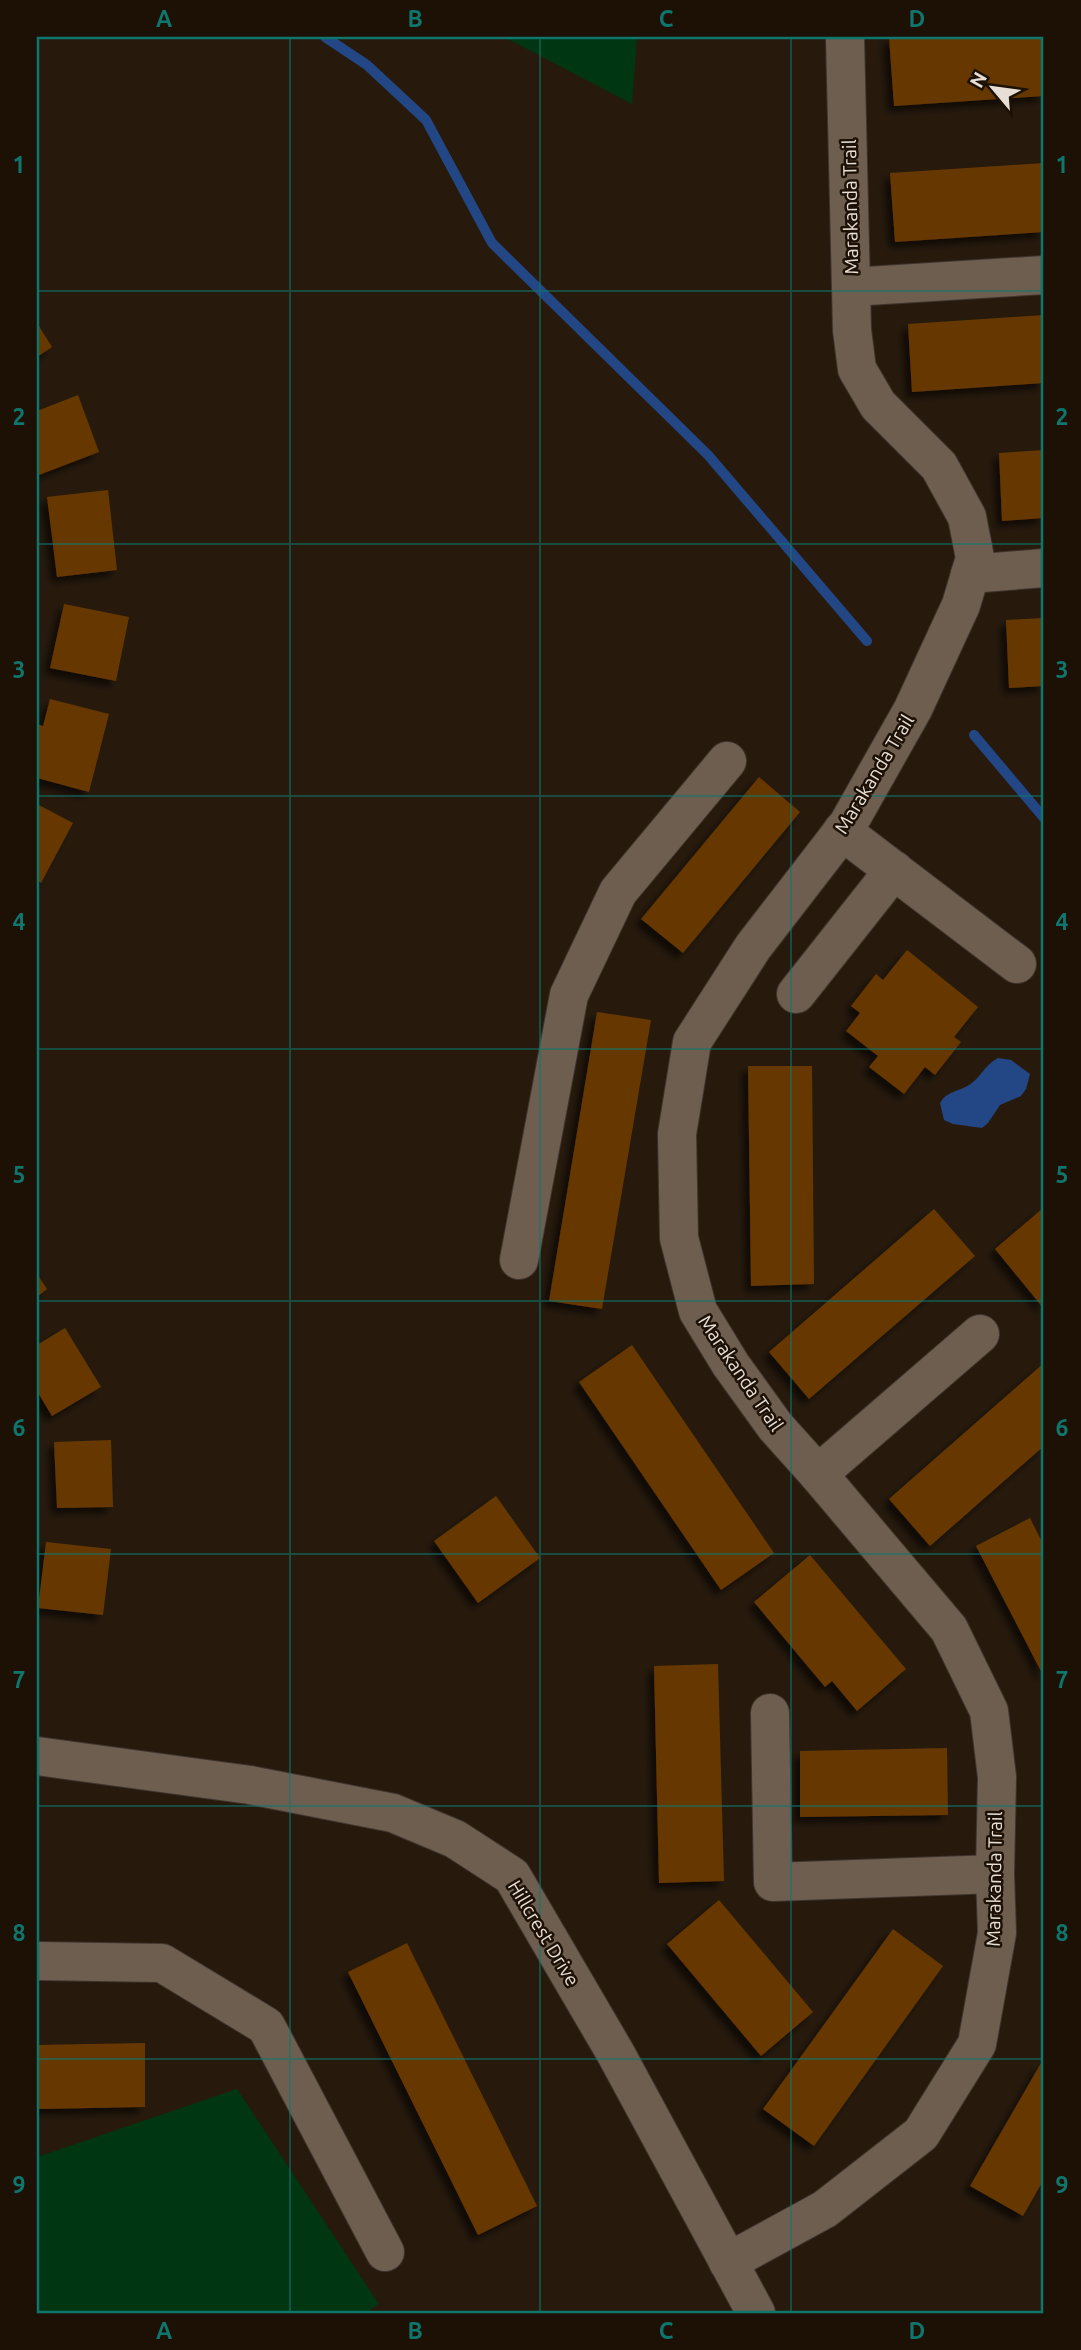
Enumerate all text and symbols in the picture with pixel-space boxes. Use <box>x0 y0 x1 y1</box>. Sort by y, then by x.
text: A <box>156 6 172 31</box>
text: B <box>407 6 423 31</box>
text: C <box>659 6 674 31</box>
text: D <box>909 6 925 31</box>
north arrow <box>958 52 1028 122</box>
text: N <box>965 68 991 91</box>
street label: Marakanda Trail <box>838 139 862 275</box>
text: 1 <box>13 152 25 177</box>
text: 1 <box>1056 152 1068 177</box>
text: 2 <box>13 404 25 429</box>
text: 2 <box>1056 404 1068 429</box>
text: 3 <box>13 657 25 682</box>
text: 3 <box>1056 657 1068 682</box>
street label: Marakanda Trail <box>830 710 918 838</box>
text: 4 <box>13 909 26 934</box>
text: 4 <box>1056 909 1069 934</box>
text: 5 <box>13 1162 25 1187</box>
text: 5 <box>1056 1162 1068 1187</box>
street label: Marakanda Trail <box>694 1311 788 1435</box>
text: 6 <box>13 1415 26 1440</box>
text: 6 <box>1056 1415 1069 1440</box>
text: 7 <box>13 1667 25 1692</box>
text: 7 <box>1056 1667 1068 1692</box>
street label: Marakanda Trail <box>982 1811 1006 1947</box>
street label: Hillcrest Drive <box>504 1876 584 1990</box>
text: 8 <box>13 1920 25 1945</box>
text: 8 <box>1056 1920 1068 1945</box>
text: 9 <box>13 2172 25 2197</box>
text: 9 <box>1056 2172 1068 2197</box>
text: A <box>156 2318 172 2343</box>
text: B <box>407 2318 423 2343</box>
text: C <box>659 2318 674 2343</box>
text: D <box>909 2318 925 2343</box>

